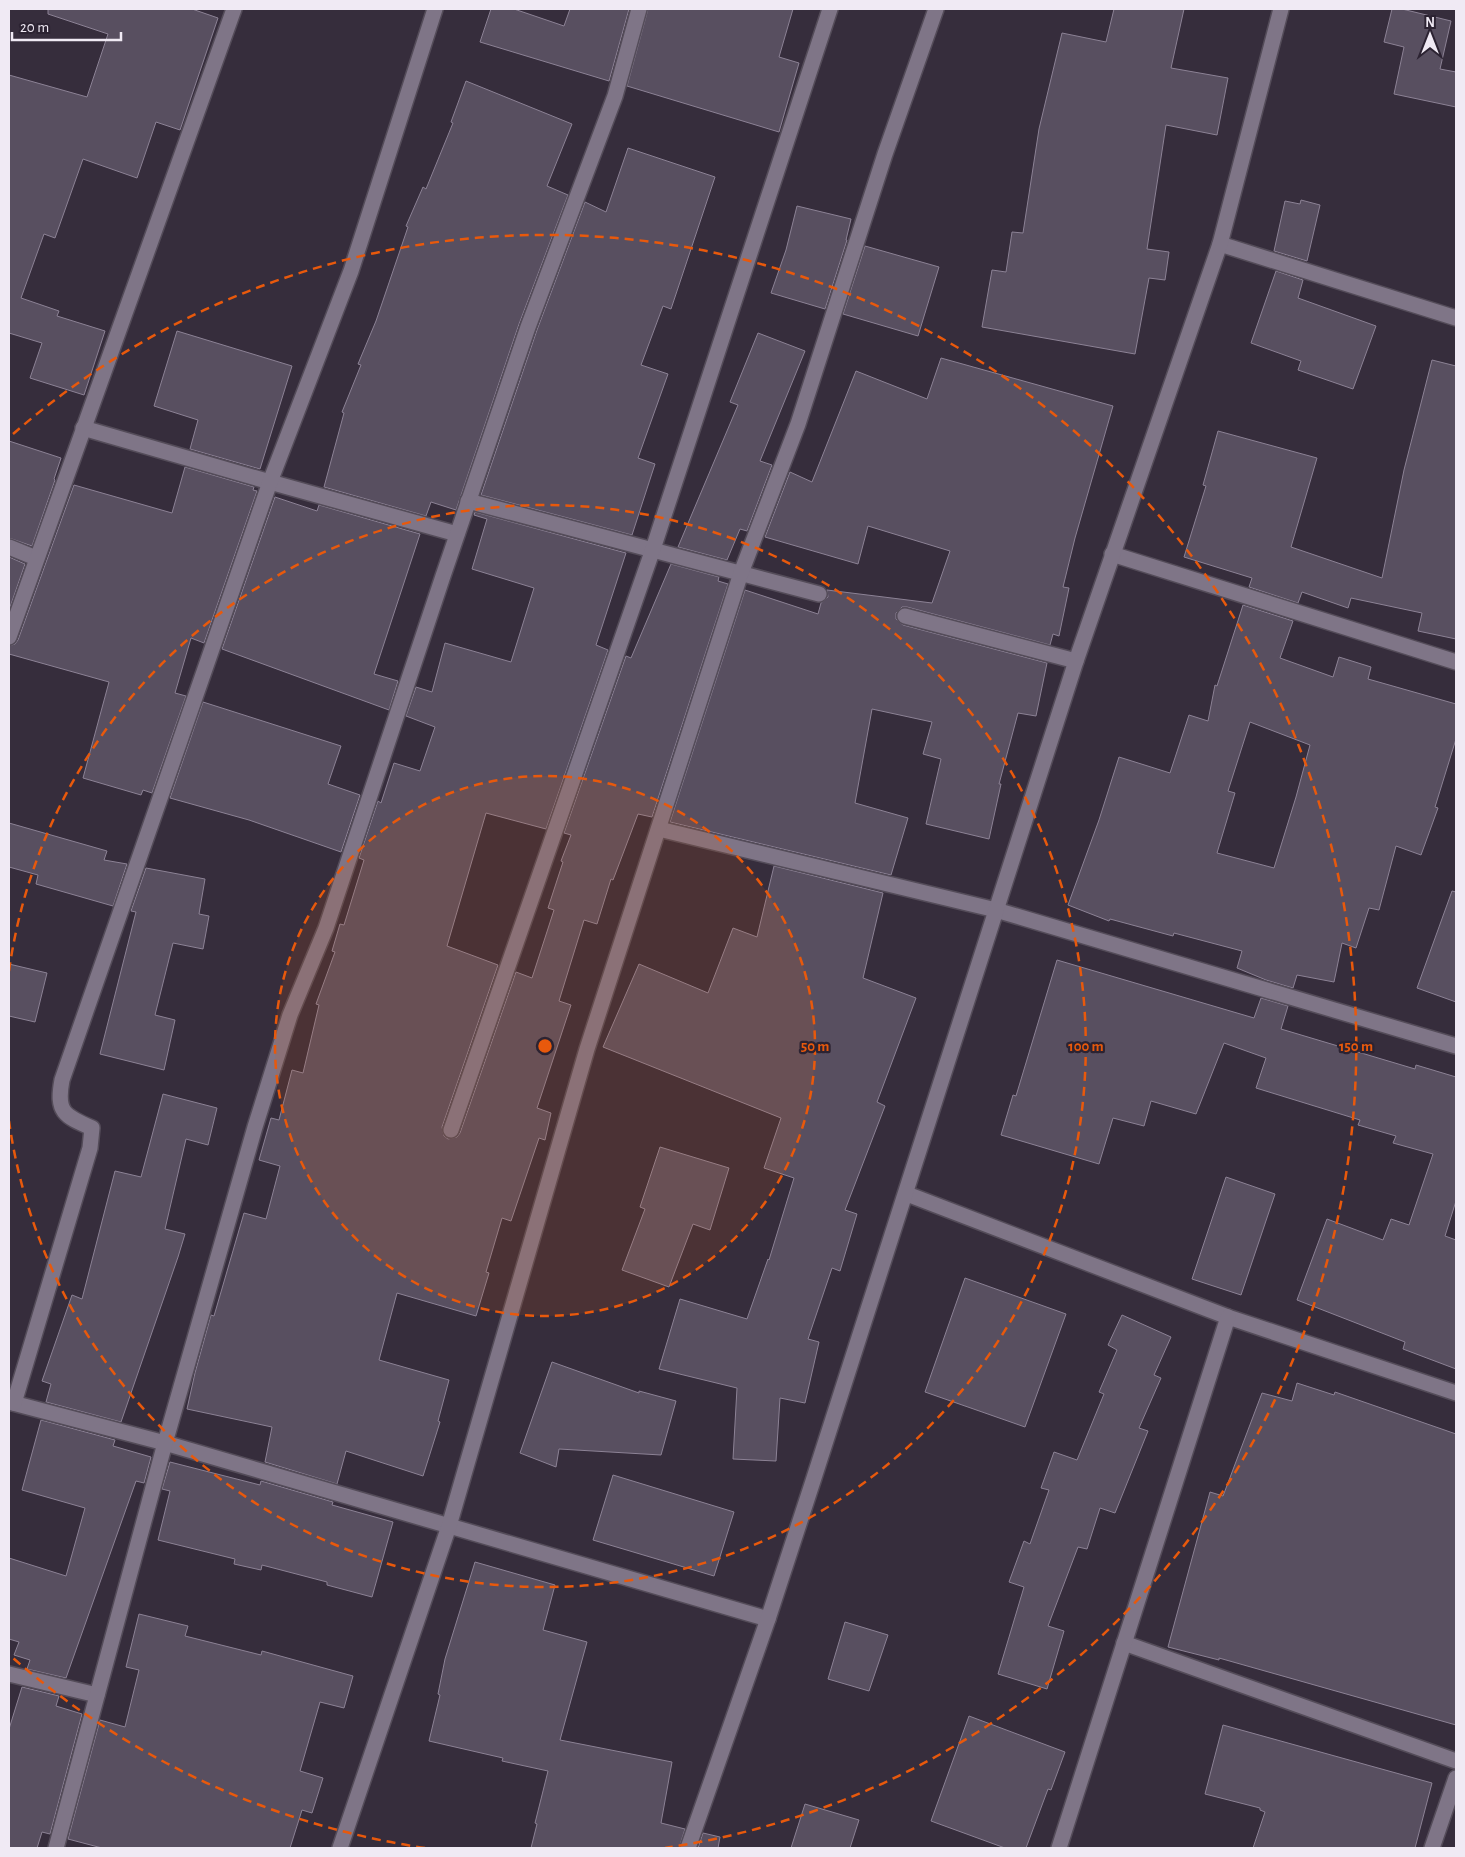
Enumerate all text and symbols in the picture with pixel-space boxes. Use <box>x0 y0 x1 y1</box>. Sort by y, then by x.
scale bar <box>12 10 121 42</box>
north arrow <box>1405 10 1455 60</box>
text: N <box>1425 16 1435 30</box>
text: 20 m <box>20 20 49 35</box>
centre of rings <box>536 1037 554 1055</box>
text: 50 m <box>801 1039 829 1054</box>
text: 100 m <box>1068 1039 1104 1054</box>
text: 150 m <box>1339 1039 1373 1054</box>

